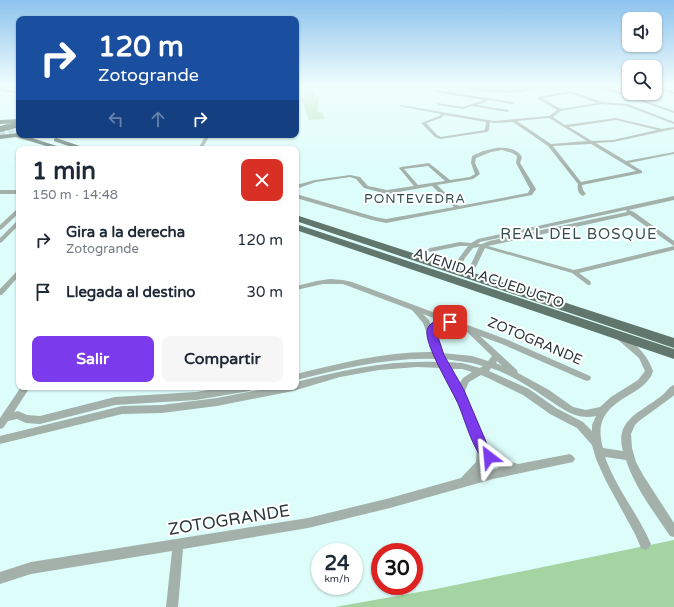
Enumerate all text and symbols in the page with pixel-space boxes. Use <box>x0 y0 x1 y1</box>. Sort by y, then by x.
map controls <box>622 12 662 100</box>
button: sound <box>622 12 662 52</box>
text: 120 m <box>98 30 184 64</box>
icon: right <box>32 32 84 84</box>
button: search <box>622 60 662 100</box>
text: Zotogrande <box>98 64 199 86</box>
icon: left <box>105 108 127 130</box>
icon: ahead <box>147 108 169 130</box>
icon: right <box>189 108 211 130</box>
text: 1 min <box>32 157 96 186</box>
button: close <box>241 159 283 201</box>
text: 150 m · 14:48 <box>32 187 118 203</box>
district label: PONTEVEDRA <box>364 191 466 207</box>
text: Gira a la derecha <box>66 223 185 241</box>
district label: REAL DEL BOSQUE <box>500 225 658 243</box>
icon: right <box>32 229 54 251</box>
text: 120 m <box>237 231 283 249</box>
text: Zotogrande <box>66 241 139 257</box>
street label: AVENIDA ACUEDUCTO <box>412 244 566 312</box>
icon: arrive <box>32 281 54 303</box>
text: Llegada al destino <box>66 283 195 301</box>
text: 30 m <box>246 283 283 301</box>
pin <box>433 305 467 339</box>
icon: arrive <box>439 311 461 333</box>
street label: ZOTOGRANDE <box>485 313 585 369</box>
button: Salir <box>32 336 154 382</box>
button: Compartir <box>162 336 283 382</box>
position arrow <box>468 436 510 478</box>
street label: ZOTOGRANDE <box>167 500 291 540</box>
speed limit sign: 30 <box>371 543 423 595</box>
text: 24 <box>324 552 350 576</box>
text: km/h <box>324 573 350 585</box>

